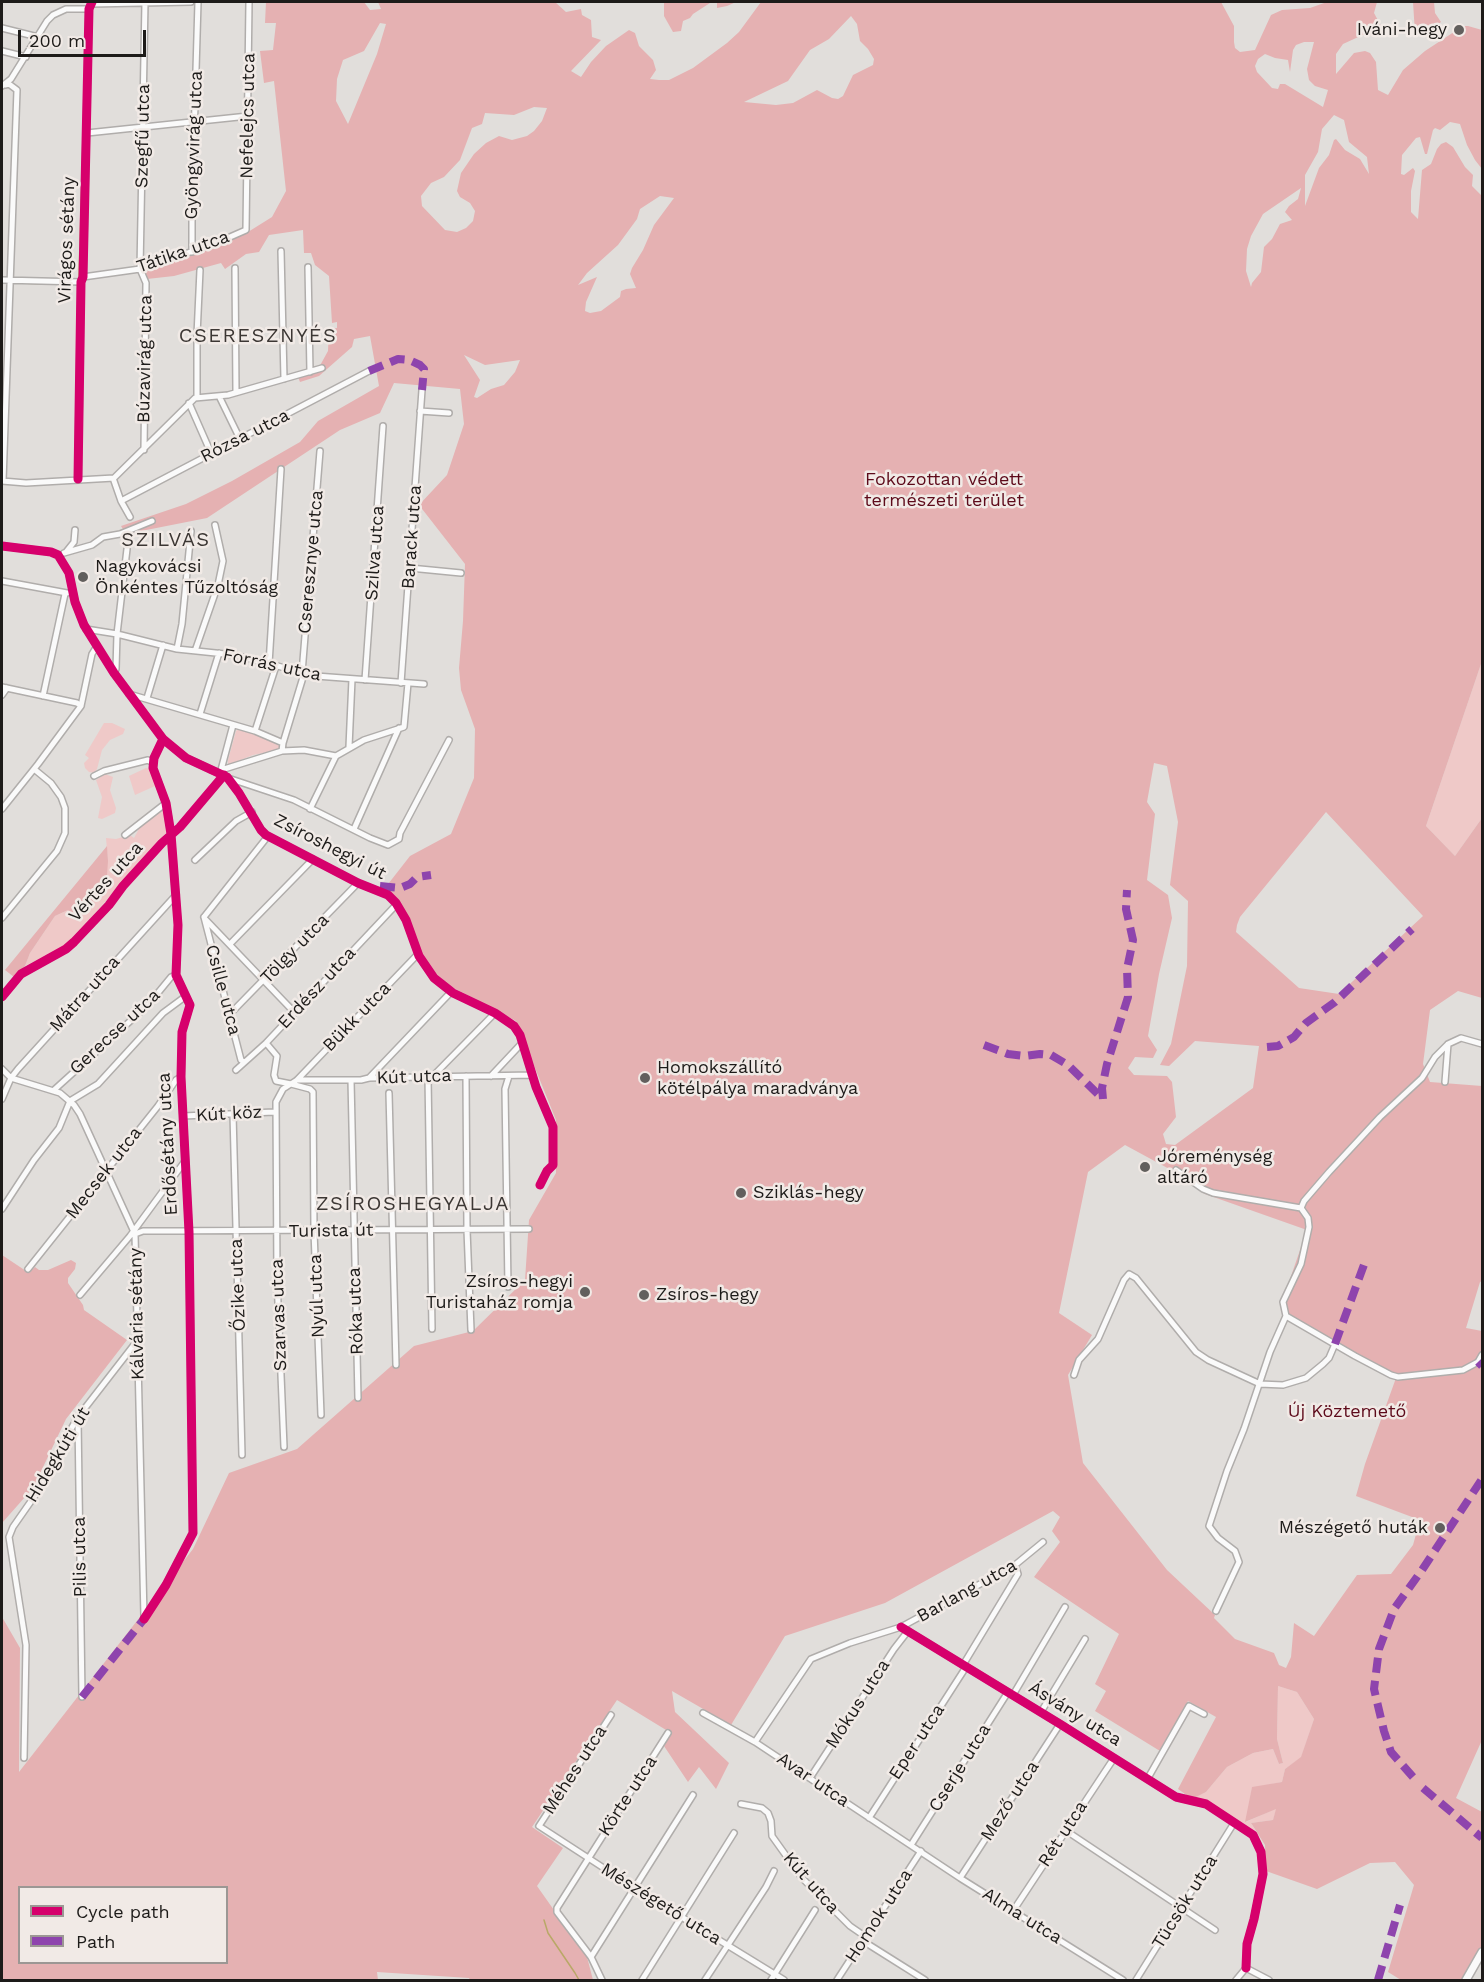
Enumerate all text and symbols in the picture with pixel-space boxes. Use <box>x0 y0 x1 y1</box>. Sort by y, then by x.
scale bar <box>21 18 148 56</box>
place label: Iváni-hegy <box>1357 19 1447 41</box>
marker: Iváni-hegy <box>1452 23 1466 37</box>
text: 200 m <box>29 30 85 51</box>
street label: Nefelejcs utca <box>236 53 260 179</box>
street label: Gyöngyvirág utca <box>181 70 207 220</box>
street label: Szegfű utca <box>131 84 155 188</box>
street label: Virágos sétány <box>54 176 80 304</box>
street label: Tátika utca <box>134 226 232 278</box>
street label: Búzavirág utca <box>133 295 157 423</box>
district label: CSERESZNYÉS <box>179 324 337 348</box>
street label: Rózsa utca <box>197 404 293 468</box>
park label: Fokozottan védett természeti terület <box>864 469 1024 512</box>
street label: Barack utca <box>398 484 426 590</box>
street label: Cseresznye utca <box>294 489 328 635</box>
street label: Szilva utca <box>361 505 389 601</box>
district label: SZILVÁS <box>121 528 211 552</box>
place label: Nagykovácsi Önkéntes Tűzoltóság <box>95 556 278 598</box>
marker: Nagykovácsi Önkéntes Tűzoltóság <box>76 570 90 584</box>
street label: Forrás utca <box>221 644 323 686</box>
street label: Zsíroshegyi út <box>270 809 390 885</box>
street label: Vértes utca <box>64 837 148 927</box>
street label: Tölgy utca <box>256 909 334 989</box>
street label: Csille utca <box>201 942 245 1038</box>
street label: Erdész utca <box>274 942 360 1034</box>
street label: Mátra utca <box>45 951 125 1037</box>
street label: Bükk utca <box>319 978 395 1056</box>
street label: Gerecse utca <box>65 985 165 1079</box>
place label: Homokszállító kötélpálya maradványa <box>657 1057 858 1100</box>
street label: Kút utca <box>376 1065 452 1089</box>
marker: Homokszállító kötélpálya maradványa <box>638 1071 652 1085</box>
street label: Erdősétány utca <box>153 1072 183 1216</box>
street label: Kút köz <box>195 1101 263 1127</box>
street label: Mecsek utca <box>61 1123 147 1223</box>
place label: Jóreménység altáró <box>1157 1146 1272 1188</box>
marker: Jóreménység altáró <box>1138 1160 1152 1174</box>
place label: Sziklás-hegy <box>753 1182 864 1204</box>
marker: Sziklás-hegy <box>734 1186 748 1200</box>
district label: ZSÍROSHEGYALJA <box>316 1192 510 1216</box>
street label: Turista út <box>288 1219 374 1243</box>
street label: Őzike utca <box>226 1238 250 1332</box>
street label: Kálvária sétány <box>125 1248 149 1380</box>
street label: Nyúl utca <box>305 1254 329 1338</box>
street label: Szarvas utca <box>266 1258 292 1372</box>
street label: Róka utca <box>344 1267 368 1355</box>
place label: Zsíros-hegyi Turistaház romja <box>426 1271 573 1314</box>
place label: Zsíros-hegy <box>656 1284 759 1306</box>
marker: Zsíros-hegyi Turistaház romja <box>578 1285 592 1299</box>
marker: Zsíros-hegy <box>637 1288 651 1302</box>
park label: Új Köztemető <box>1288 1401 1406 1423</box>
street label: Hidegkúti út <box>21 1403 95 1507</box>
street label: Pilis utca <box>68 1517 92 1597</box>
place label: Mészégető huták <box>1279 1517 1428 1539</box>
marker: Mészégető huták <box>1433 1521 1447 1535</box>
street label: Barlang utca <box>913 1555 1021 1627</box>
street label: Mókus utca <box>821 1655 895 1753</box>
street label: Ásvány utca <box>1025 1677 1125 1751</box>
street label: Eper utca <box>885 1700 949 1784</box>
street label: Cserje utca <box>924 1720 996 1816</box>
street label: Méhes utca <box>538 1721 612 1819</box>
street label: Avar utca <box>773 1748 853 1812</box>
street label: Körte utca <box>594 1752 662 1840</box>
street label: Mező utca <box>976 1757 1044 1845</box>
street label: Rét utca <box>1034 1797 1092 1871</box>
street label: Kút utca <box>778 1848 844 1918</box>
street label: Tücsök utca <box>1148 1851 1222 1953</box>
street label: Mészégető utca <box>597 1858 725 1950</box>
street label: Homok utca <box>841 1865 917 1967</box>
street label: Alma utca <box>978 1883 1066 1949</box>
legend <box>18 1886 228 1964</box>
text: Cycle path <box>76 1901 170 1922</box>
text: Path <box>76 1931 116 1952</box>

